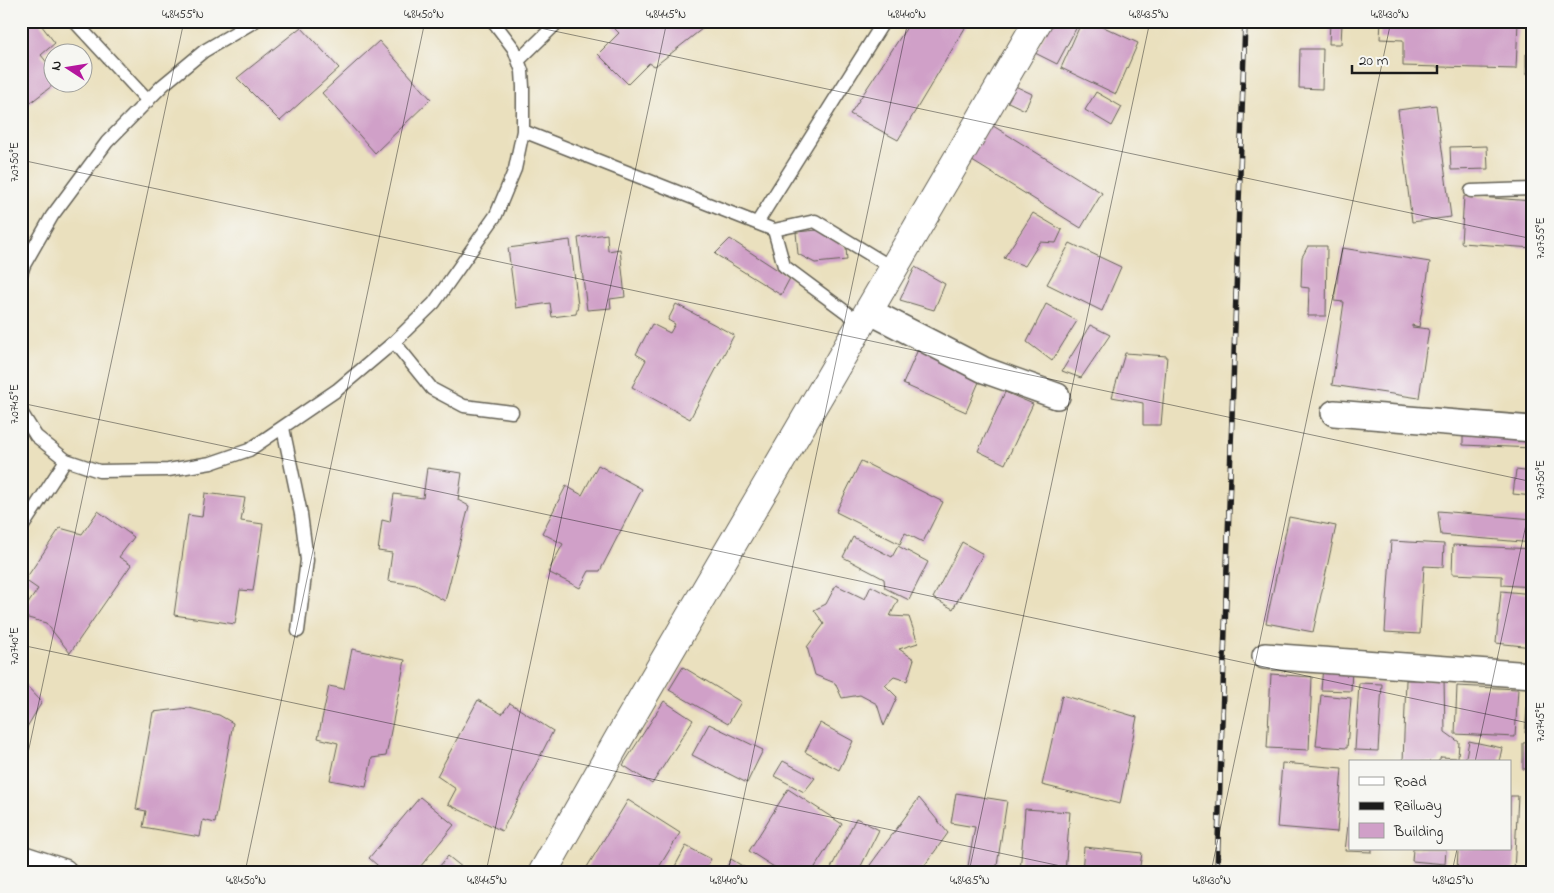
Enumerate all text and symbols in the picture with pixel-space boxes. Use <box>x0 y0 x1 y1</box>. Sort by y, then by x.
text: 4.8455°N <box>162 6 204 24</box>
text: 4.8450°N <box>404 6 444 24</box>
text: 4.8445°N <box>646 6 686 24</box>
text: 4.8440°N <box>888 6 926 24</box>
text: 4.8435°N <box>1129 6 1169 24</box>
text: 4.8430°N <box>1371 6 1409 24</box>
north arrow <box>42 42 92 92</box>
scale bar <box>1352 42 1436 74</box>
text: 20 m <box>1359 50 1389 72</box>
text: N <box>45 59 68 72</box>
text: 7.0750°E <box>6 142 24 182</box>
text: 7.0755°E <box>1532 217 1550 259</box>
text: 7.0745°E <box>6 384 24 424</box>
text: 7.0750°E <box>1532 460 1550 500</box>
text: 7.0740°E <box>6 627 24 665</box>
text: 7.0745°E <box>1532 702 1550 742</box>
legend <box>1349 760 1512 850</box>
text: Road <box>1394 771 1427 793</box>
text: Railway <box>1394 795 1442 818</box>
text: Building <box>1393 821 1443 844</box>
text: 4.8450°N <box>226 872 266 890</box>
text: 4.8445°N <box>467 872 507 890</box>
text: 4.8440°N <box>710 872 748 890</box>
text: 4.8435°N <box>950 872 990 890</box>
text: 4.8430°N <box>1193 872 1231 890</box>
text: 4.8425°N <box>1433 872 1473 890</box>

